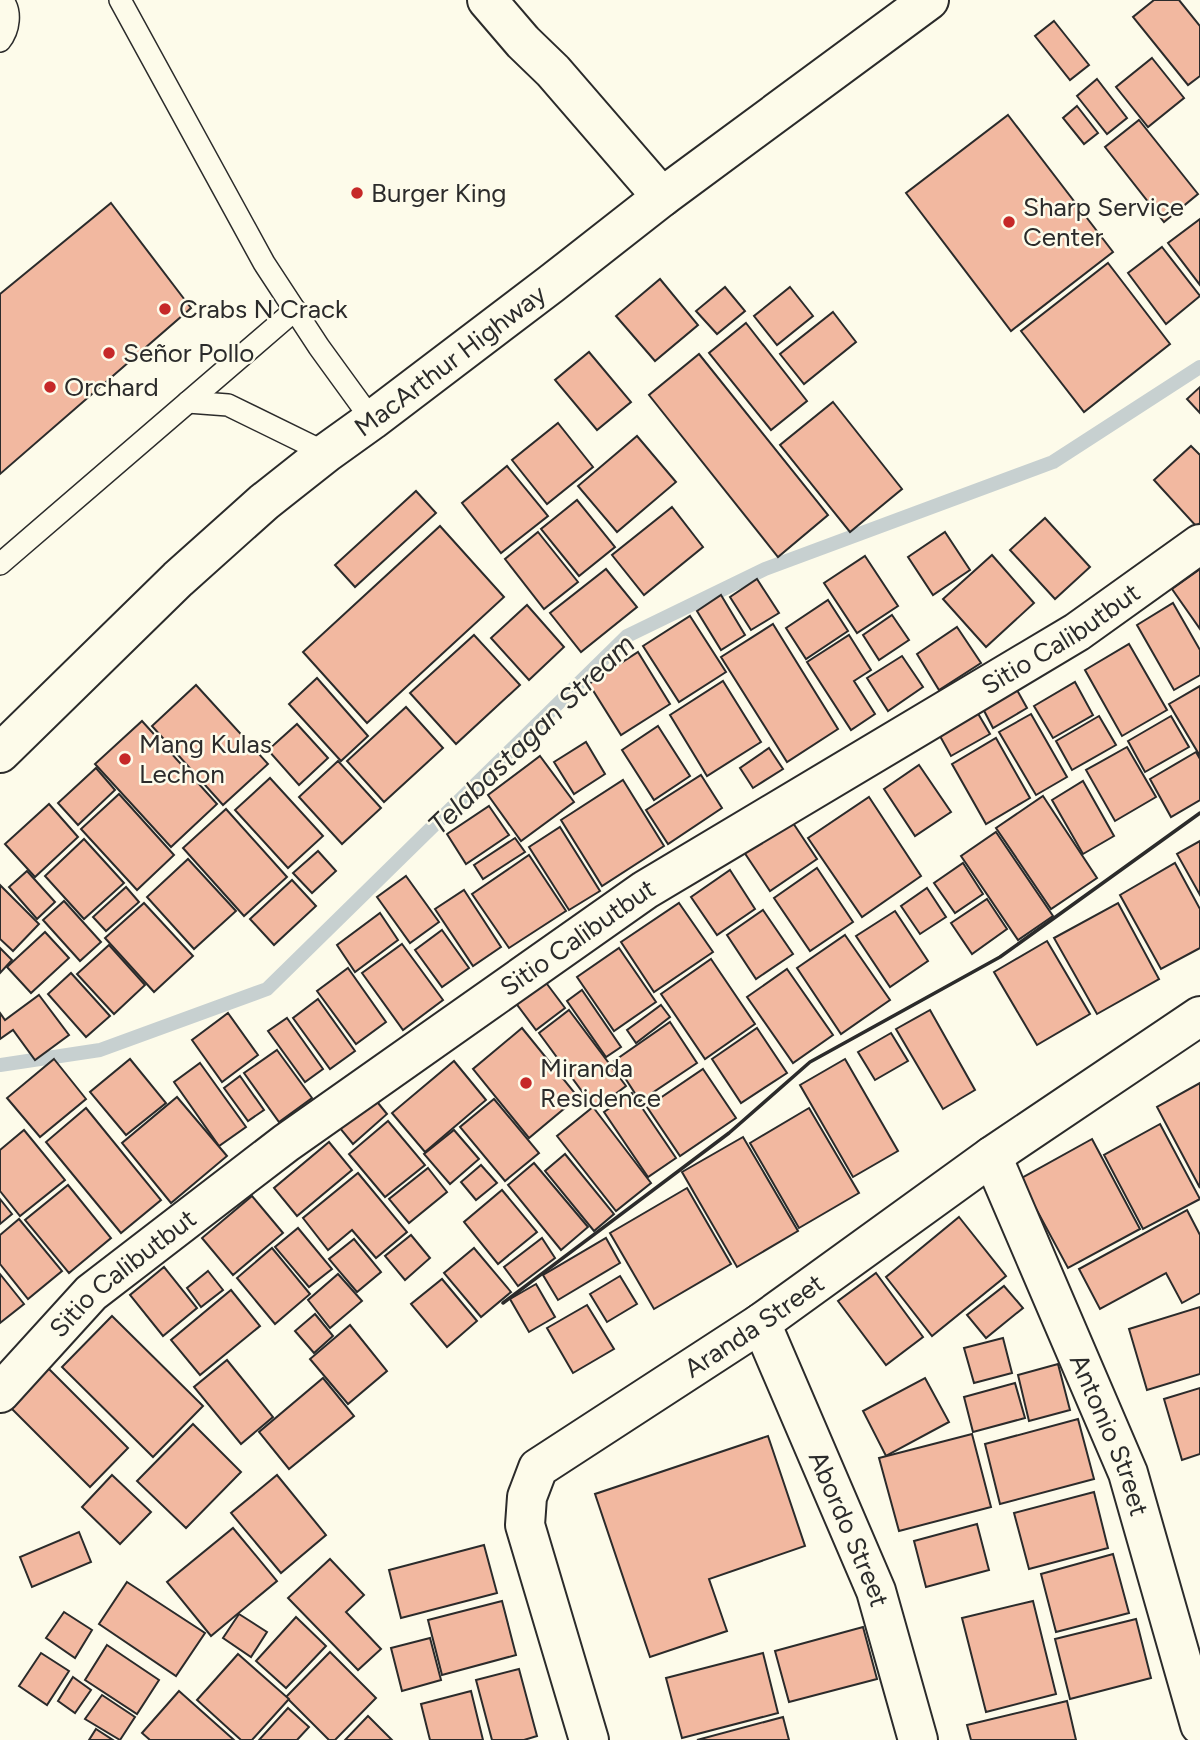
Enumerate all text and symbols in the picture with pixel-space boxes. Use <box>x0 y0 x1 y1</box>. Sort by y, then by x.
place label: Burger King <box>371 177 507 209</box>
marker: Burger King <box>349 185 365 201</box>
place label: Sharp Service Center <box>1023 191 1184 253</box>
marker: Sharp Service Center <box>1001 214 1017 230</box>
street label: MacArthur Highway <box>348 278 552 443</box>
place label: Crabs N Crack <box>179 293 348 325</box>
marker: Crabs N Crack <box>157 301 173 317</box>
place label: Señor Pollo <box>123 337 254 369</box>
marker: Señor Pollo <box>101 345 117 361</box>
place label: Orchard <box>64 371 159 403</box>
marker: Orchard <box>42 379 58 395</box>
street label: Sitio Calibutbut <box>975 576 1146 702</box>
water label: Telabastagan Stream <box>421 627 641 841</box>
place label: Mang Kulas Lechon <box>139 728 272 790</box>
marker: Mang Kulas Lechon <box>117 751 133 767</box>
street label: Sitio Calibutbut <box>494 872 661 1003</box>
place label: Miranda Residence <box>540 1052 661 1114</box>
marker: Miranda Residence <box>518 1075 534 1091</box>
street label: Sitio Calibutbut <box>43 1202 202 1344</box>
street label: Aranda Street <box>678 1267 830 1385</box>
street label: Antonio Street <box>1063 1349 1156 1520</box>
street label: Abordo Street <box>802 1446 896 1610</box>

